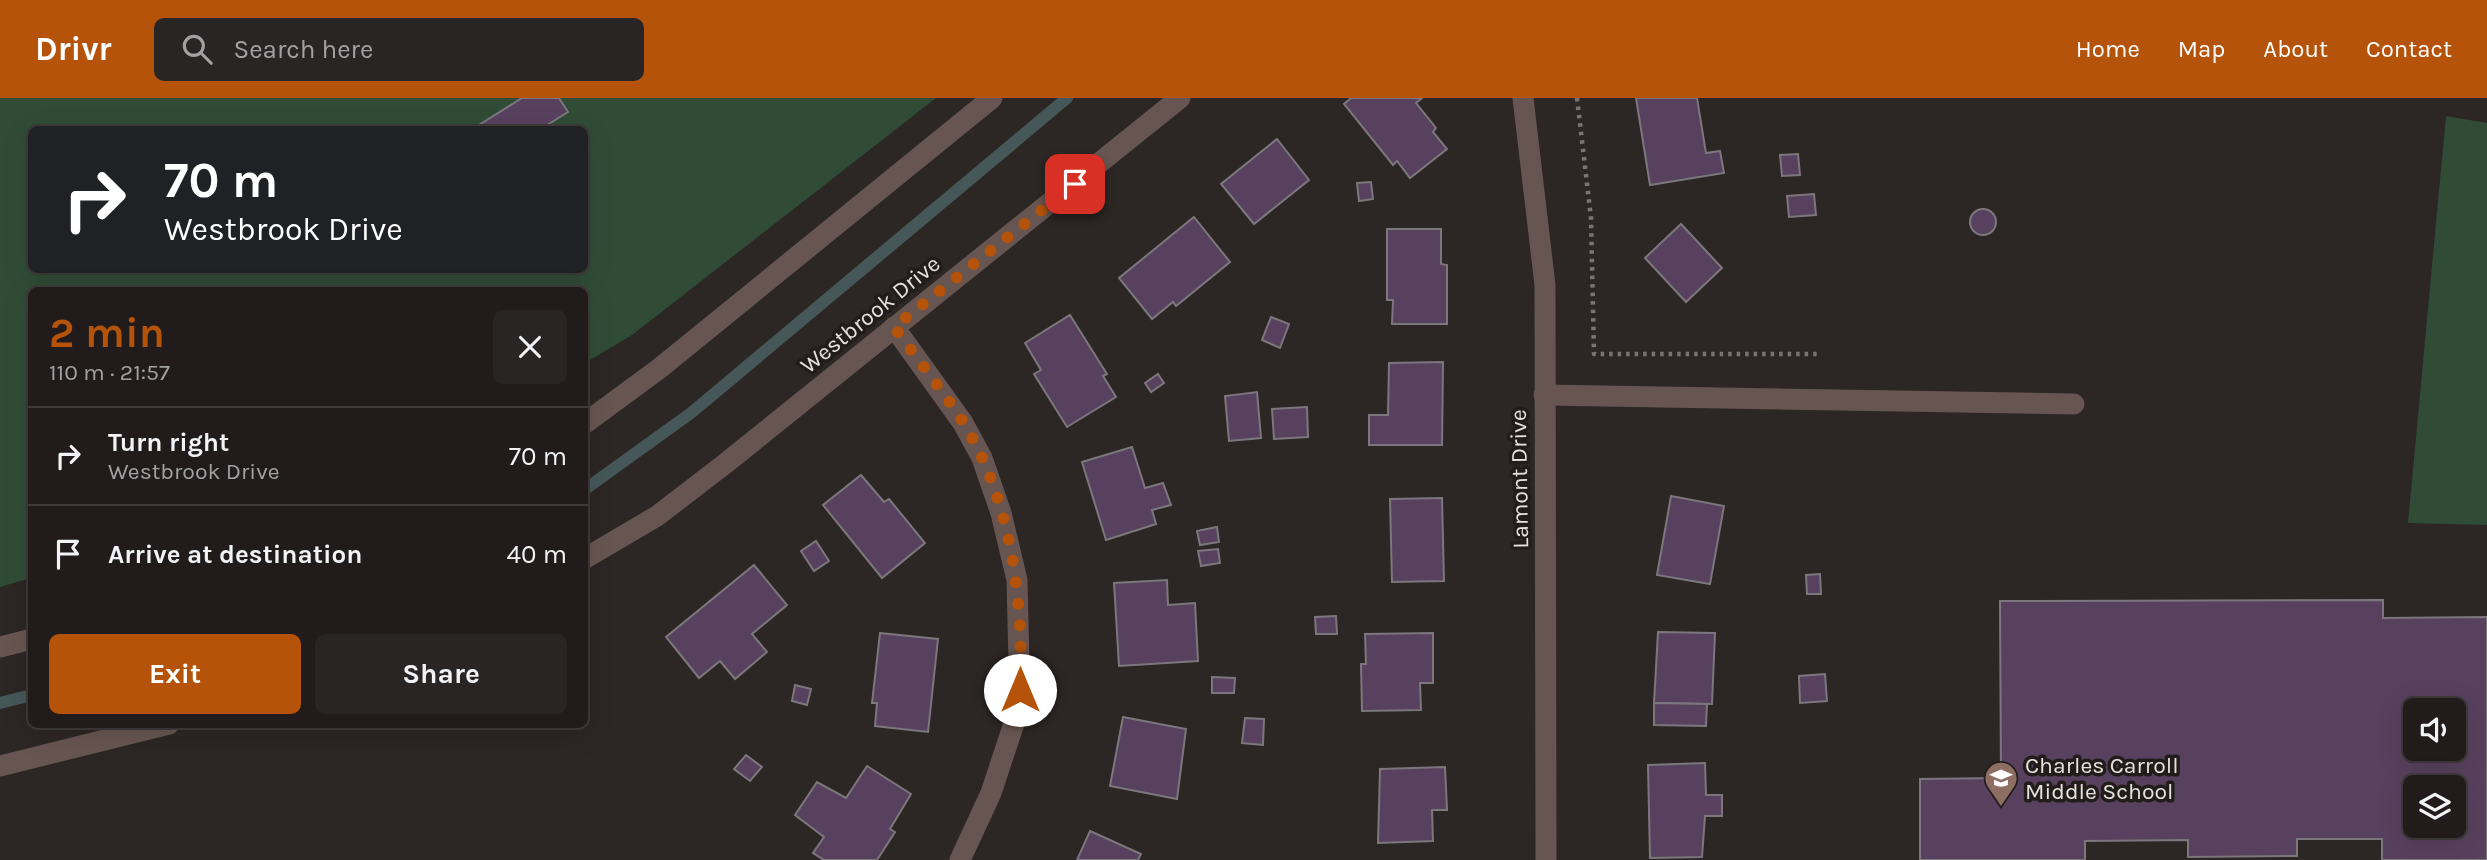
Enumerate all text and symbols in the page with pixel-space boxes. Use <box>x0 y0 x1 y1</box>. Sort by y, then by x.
search box <box>154 18 644 81</box>
text: Drivr <box>35 30 112 68</box>
icon: search <box>178 30 216 68</box>
text: Search here <box>234 34 373 65</box>
text: Home <box>2076 35 2140 63</box>
text: Map <box>2178 35 2225 63</box>
text: About <box>2263 35 2328 63</box>
text: Contact <box>2366 35 2452 63</box>
text: 70 m <box>164 152 278 209</box>
icon: right <box>49 154 140 245</box>
pin <box>1045 154 1105 214</box>
icon: arrive <box>1056 165 1094 203</box>
text: Westbrook Drive <box>164 211 403 248</box>
street label: Westbrook Drive <box>795 250 945 379</box>
text: 2 min <box>49 308 165 358</box>
button: close <box>493 310 567 384</box>
text: 110 m · 21:57 <box>49 359 170 386</box>
street label: Lamont Drive <box>1505 409 1534 549</box>
text: Turn right <box>108 427 229 458</box>
icon: right <box>49 437 87 475</box>
text: 70 m <box>509 441 567 472</box>
text: Westbrook Drive <box>108 458 280 485</box>
icon: arrive <box>49 535 87 573</box>
text: Arrive at destination <box>108 539 362 570</box>
text: 40 m <box>507 539 567 570</box>
button: Exit <box>49 634 301 714</box>
button: Share <box>315 634 567 714</box>
position arrow <box>983 653 1057 727</box>
map controls <box>2403 698 2466 838</box>
button: sound <box>2403 698 2466 761</box>
place label: Charles Carroll Middle School <box>2025 752 2179 805</box>
school or university icon: Charles Carroll Middle School <box>1982 759 2020 808</box>
button: layers <box>2403 775 2466 838</box>

